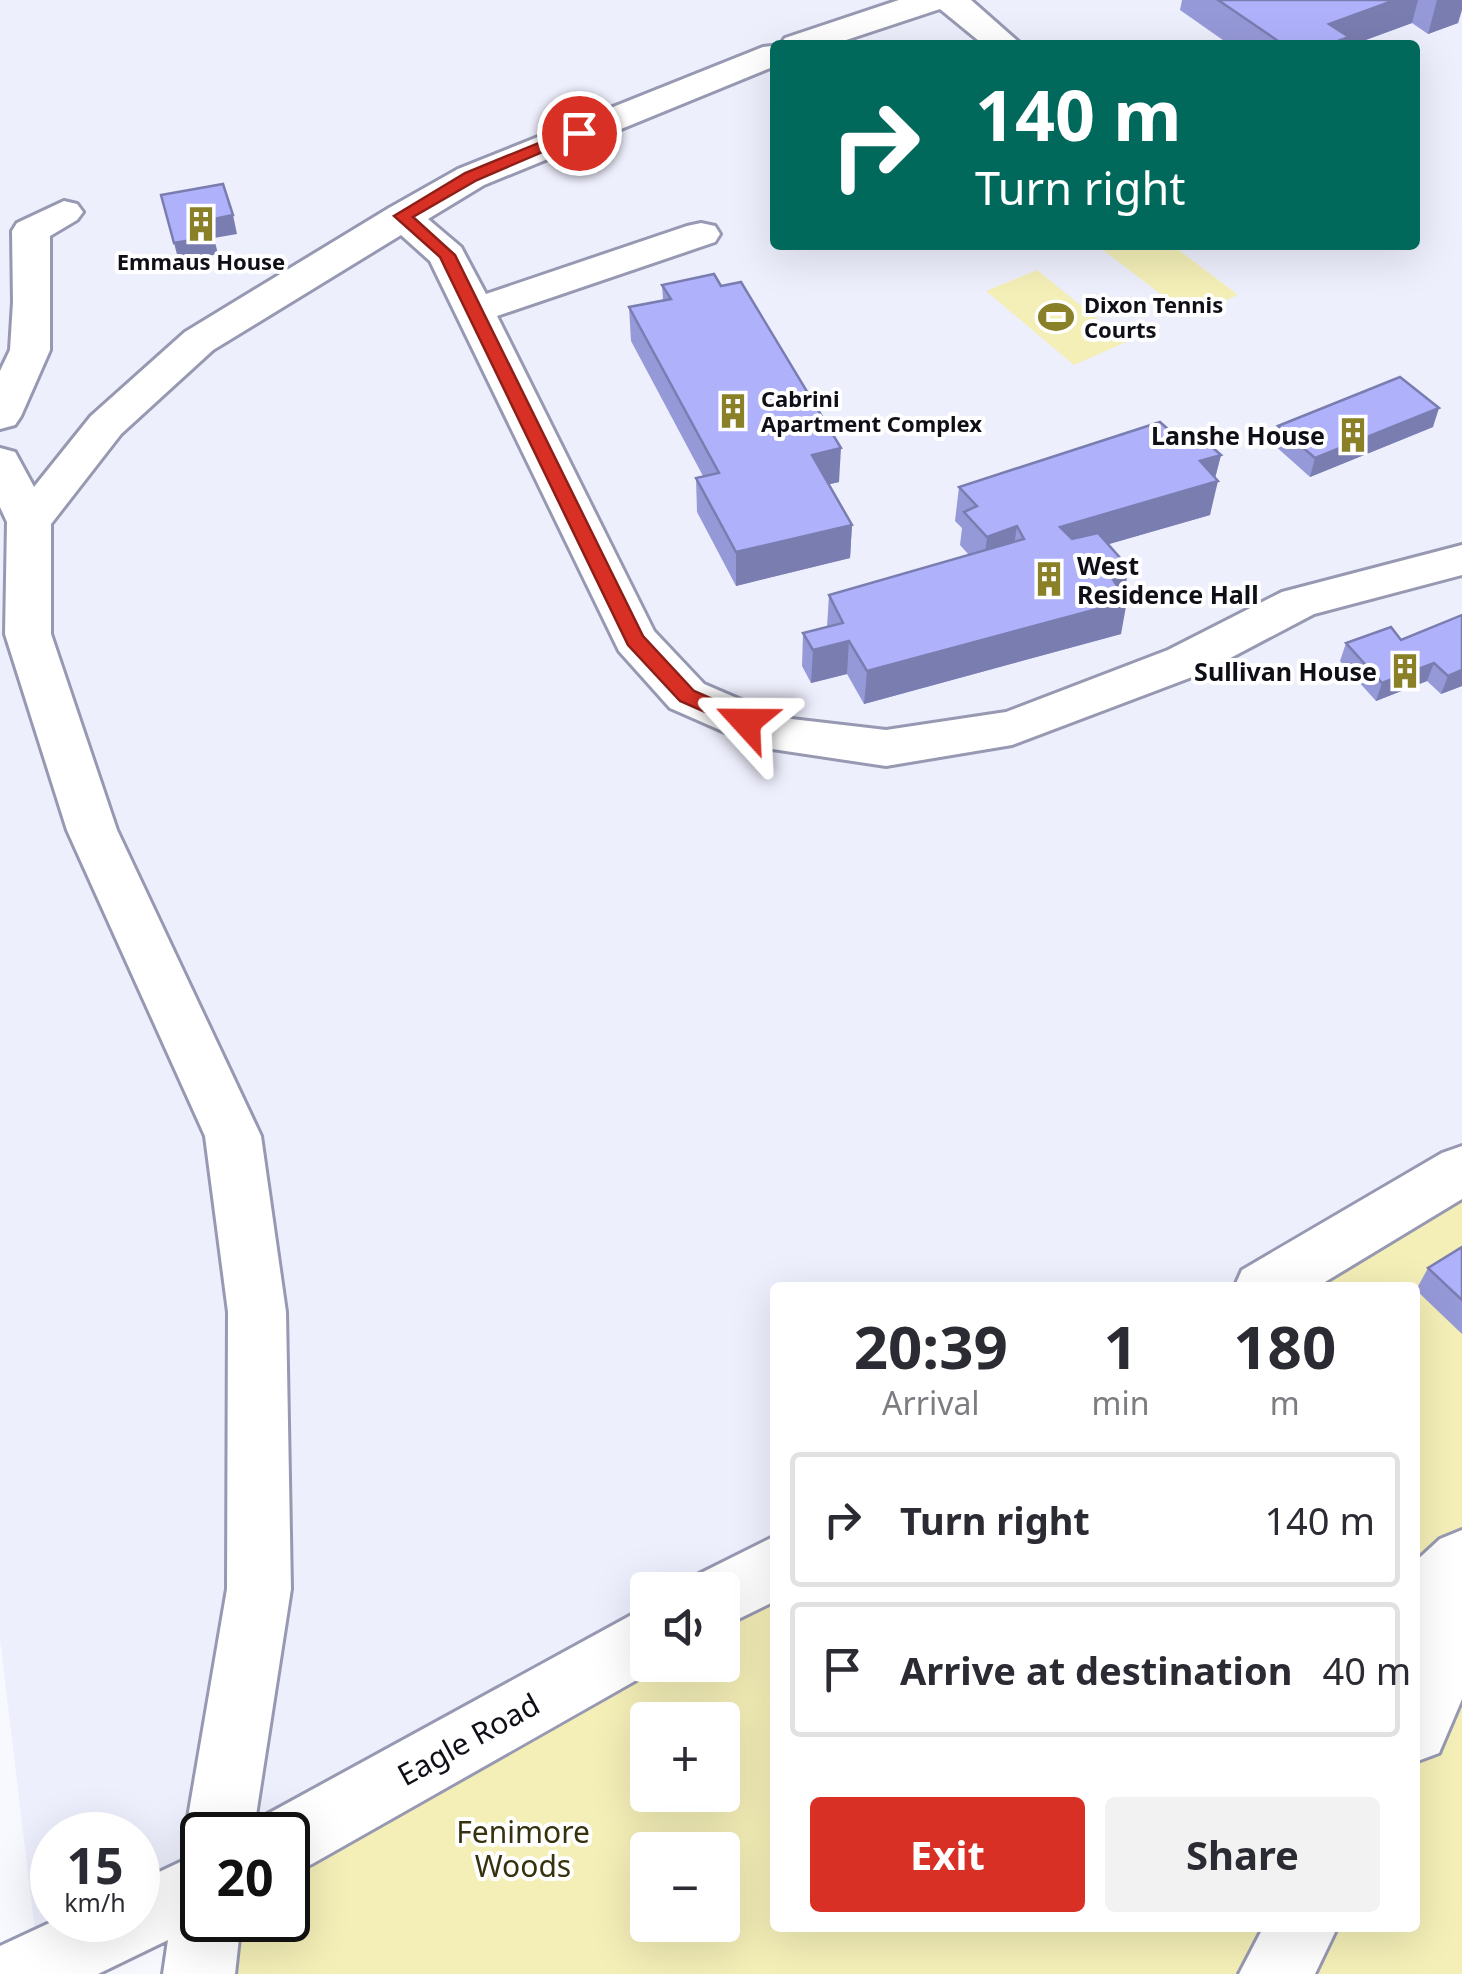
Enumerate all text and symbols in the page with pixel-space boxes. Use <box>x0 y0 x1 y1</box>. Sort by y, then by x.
text: 140 m <box>975 66 1182 162</box>
icon: right <box>810 80 940 210</box>
pin <box>537 91 622 176</box>
icon: arrive <box>552 106 607 161</box>
text: Turn right <box>975 157 1186 218</box>
building icon: Emmaus House <box>182 205 220 243</box>
place label: Emmaus House <box>117 246 285 276</box>
place label: Dixon Tennis Courts <box>1084 289 1223 344</box>
sports icon: Dixon Tennis Courts <box>1037 298 1075 336</box>
place label: Cabrini Apartment Complex <box>761 383 982 438</box>
building icon: Cabrini Apartment Complex <box>714 392 752 430</box>
building icon: Lanshe House <box>1334 416 1372 454</box>
place label: Lanshe House <box>1151 418 1325 452</box>
place label: West Residence Hall <box>1077 548 1259 611</box>
building icon: West Residence Hall <box>1030 560 1068 598</box>
building icon: Sullivan House <box>1386 652 1424 690</box>
place label: Sullivan House <box>1194 654 1377 688</box>
position arrow <box>694 670 798 774</box>
text: 20:39 <box>854 1305 1008 1387</box>
text: 1 <box>1103 1305 1138 1387</box>
text: 180 <box>1233 1305 1336 1387</box>
text: Arrival <box>882 1381 980 1424</box>
text: min <box>1092 1381 1150 1424</box>
text: m <box>1270 1381 1300 1424</box>
icon: right <box>815 1492 870 1547</box>
text: Turn right <box>900 1494 1090 1546</box>
text: 140 m <box>1264 1494 1375 1546</box>
map controls <box>630 1572 740 1942</box>
button: sound <box>630 1572 740 1682</box>
icon: arrive <box>815 1642 870 1697</box>
text: Arrive at destination <box>900 1644 1292 1696</box>
text: 40 m <box>1322 1644 1411 1696</box>
street label: Eagle Road <box>390 1683 546 1795</box>
button: + <box>630 1702 740 1812</box>
button: Exit <box>810 1797 1085 1912</box>
button: Share <box>1105 1797 1380 1912</box>
park label: Fenimore Woods <box>456 1811 590 1886</box>
speed limit sign: 20 <box>180 1812 310 1942</box>
text: 15 <box>66 1831 124 1899</box>
button: − <box>630 1832 740 1942</box>
text: km/h <box>64 1885 126 1919</box>

